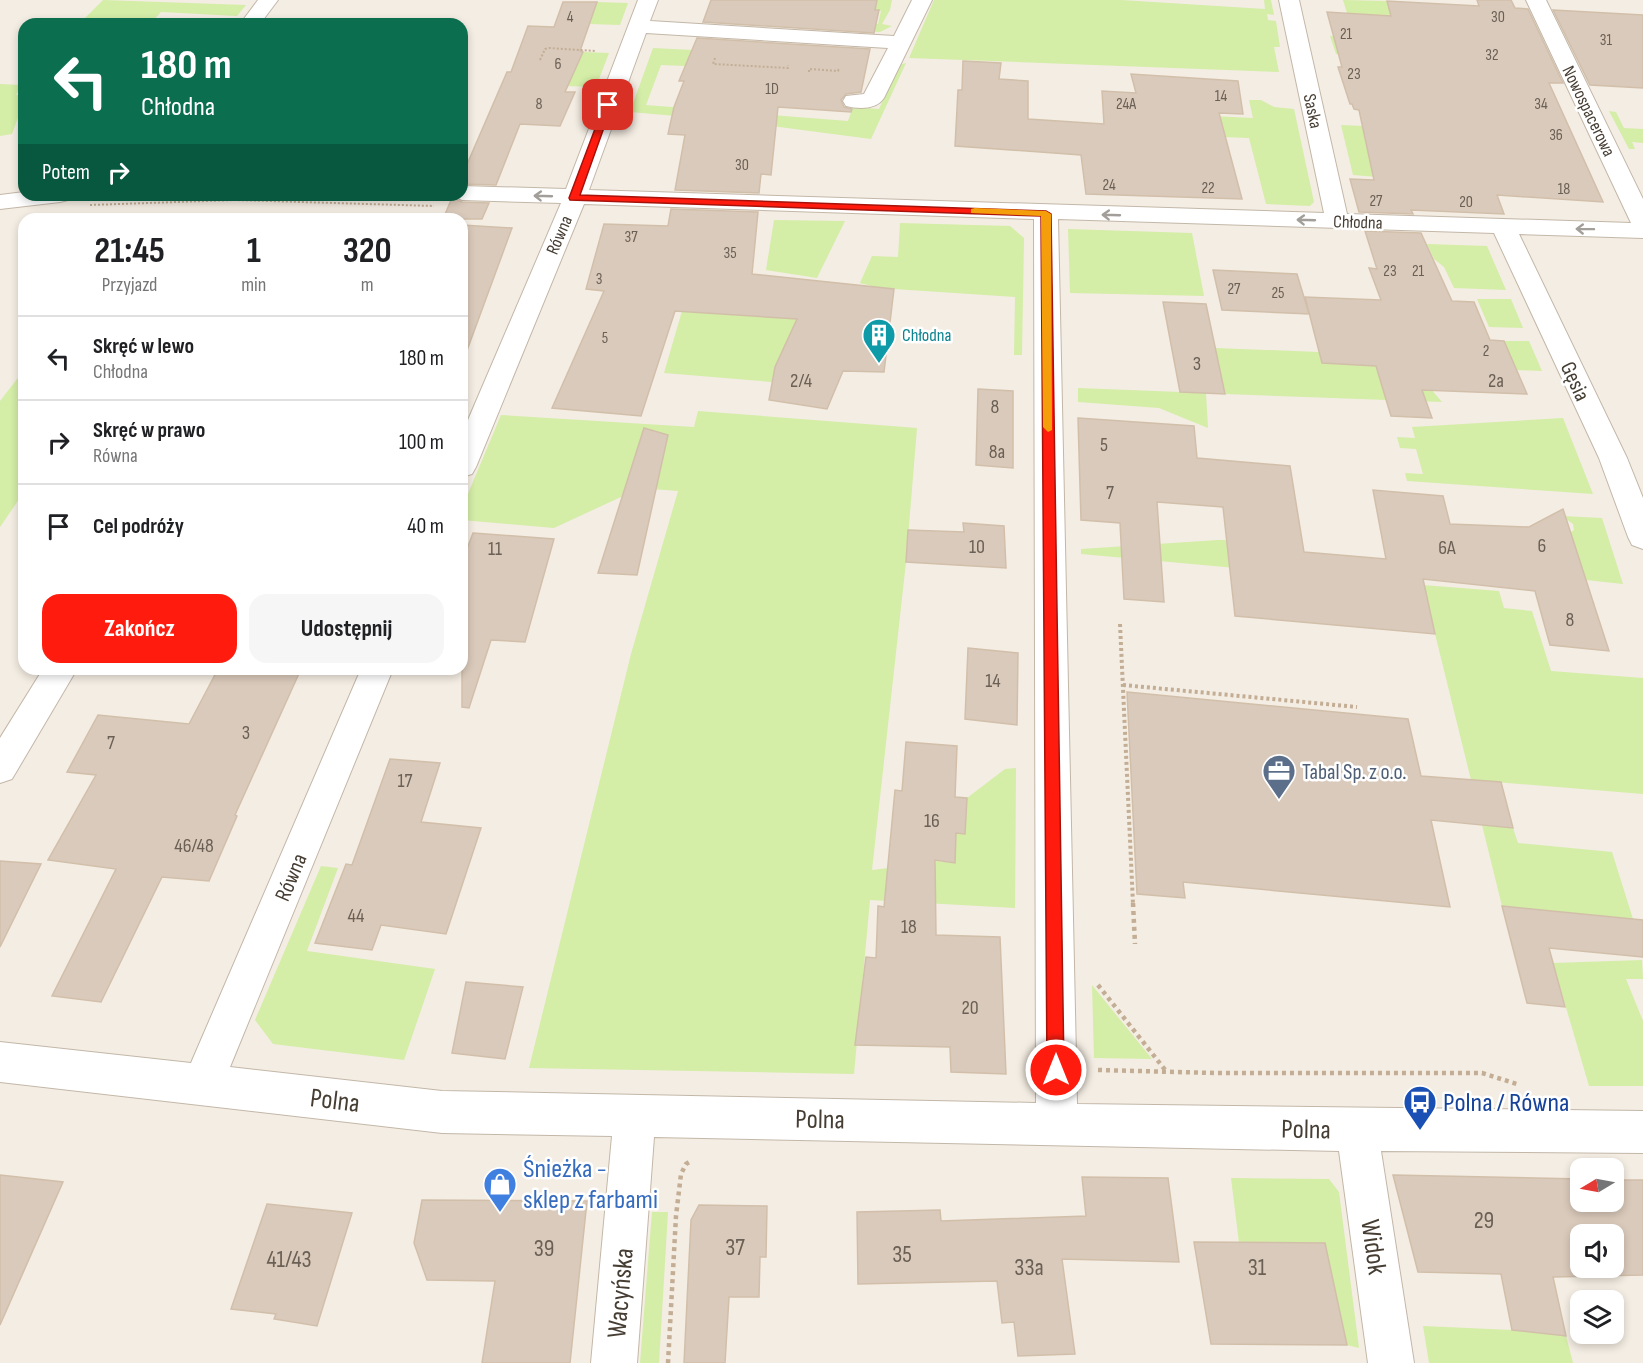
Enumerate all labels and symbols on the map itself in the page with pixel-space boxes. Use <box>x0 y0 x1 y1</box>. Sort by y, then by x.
house number: 4 <box>567 8 574 27</box>
house number: 30 <box>1491 8 1505 27</box>
house number: 21 <box>1340 25 1353 44</box>
house number: 31 <box>1600 31 1613 50</box>
house number: 32 <box>1485 46 1499 65</box>
house number: 6 <box>554 55 562 74</box>
street label: Nowospacerowa <box>1558 62 1620 160</box>
house number: 23 <box>1347 65 1361 84</box>
pin <box>582 79 633 130</box>
house number: 1D <box>765 80 779 99</box>
house number: 14 <box>1215 87 1227 106</box>
street label: Saska <box>1299 92 1326 130</box>
house number: 8 <box>535 95 543 114</box>
house number: 24A <box>1116 95 1136 114</box>
house number: 34 <box>1534 95 1548 114</box>
house number: 36 <box>1549 126 1563 145</box>
house number: 30 <box>735 156 749 175</box>
house number: 24 <box>1102 176 1116 195</box>
house number: 22 <box>1201 179 1215 198</box>
house number: 18 <box>1558 180 1570 199</box>
one-way arrow <box>533 191 553 202</box>
house number: 27 <box>1369 192 1383 211</box>
house number: 20 <box>1459 193 1473 212</box>
one-way arrow <box>1101 210 1121 221</box>
street label: Chłodna <box>1333 211 1383 234</box>
street label: Równa <box>542 213 577 258</box>
one-way arrow <box>1296 215 1316 226</box>
one-way arrow <box>1575 223 1595 235</box>
house number: 37 <box>624 228 638 247</box>
house number: 35 <box>723 244 737 263</box>
house number: 23 <box>1383 262 1397 281</box>
house number: 21 <box>1412 262 1425 281</box>
house number: 3 <box>596 270 602 289</box>
house number: 27 <box>1227 280 1241 299</box>
house number: 25 <box>1271 284 1285 303</box>
building icon: Chłodna <box>861 317 897 364</box>
place label: Chłodna <box>902 325 951 346</box>
house number: 5 <box>602 329 608 348</box>
house number: 2 <box>1483 342 1489 361</box>
house number: 3 <box>1193 352 1201 376</box>
street label: Gęsia <box>1554 358 1595 406</box>
house number: 2/4 <box>790 369 812 393</box>
house number: 2a <box>1488 369 1504 393</box>
house number: 8 <box>991 395 999 419</box>
house number: 5 <box>1100 433 1108 457</box>
house number: 8a <box>989 440 1005 464</box>
house number: 7 <box>1106 481 1114 505</box>
house number: 6 <box>1538 534 1546 558</box>
house number: 10 <box>969 535 985 559</box>
house number: 6A <box>1438 536 1456 560</box>
house number: 11 <box>488 537 502 561</box>
house number: 8 <box>1566 608 1574 632</box>
house number: 14 <box>985 669 1001 693</box>
house number: 3 <box>242 721 250 745</box>
house number: 7 <box>107 731 115 755</box>
office icon: Tabal Sp. z o.o. <box>1261 753 1297 800</box>
place label: Tabal Sp. z o.o. <box>1302 759 1406 786</box>
house number: 17 <box>398 769 412 793</box>
house number: 16 <box>924 809 940 833</box>
house number: 46/48 <box>174 834 214 858</box>
street label: Równa <box>269 850 313 905</box>
house number: 44 <box>348 904 364 928</box>
house number: 18 <box>901 915 917 939</box>
house number: 20 <box>961 996 979 1020</box>
position arrow <box>1024 1038 1088 1102</box>
street label: Polna <box>308 1082 361 1120</box>
bus stop icon: Polna / Równa <box>1402 1084 1438 1131</box>
place label: Polna / Równa <box>1443 1087 1569 1119</box>
street label: Polna <box>795 1104 845 1136</box>
street label: Polna <box>1281 1114 1331 1146</box>
place label: Śnieżka - sklep z farbami <box>523 1153 658 1216</box>
north arrow <box>1570 1158 1624 1212</box>
shop icon: Śnieżka - sklep z farbami <box>482 1166 518 1213</box>
house number: 29 <box>1474 1206 1494 1235</box>
street label: Widok <box>1353 1217 1393 1277</box>
house number: 37 <box>725 1233 745 1262</box>
house number: 39 <box>534 1234 554 1263</box>
house number: 35 <box>892 1240 912 1269</box>
house number: 41/43 <box>266 1245 312 1274</box>
street label: Wacyńska <box>601 1247 641 1339</box>
house number: 33a <box>1014 1253 1044 1282</box>
house number: 31 <box>1248 1253 1267 1282</box>

